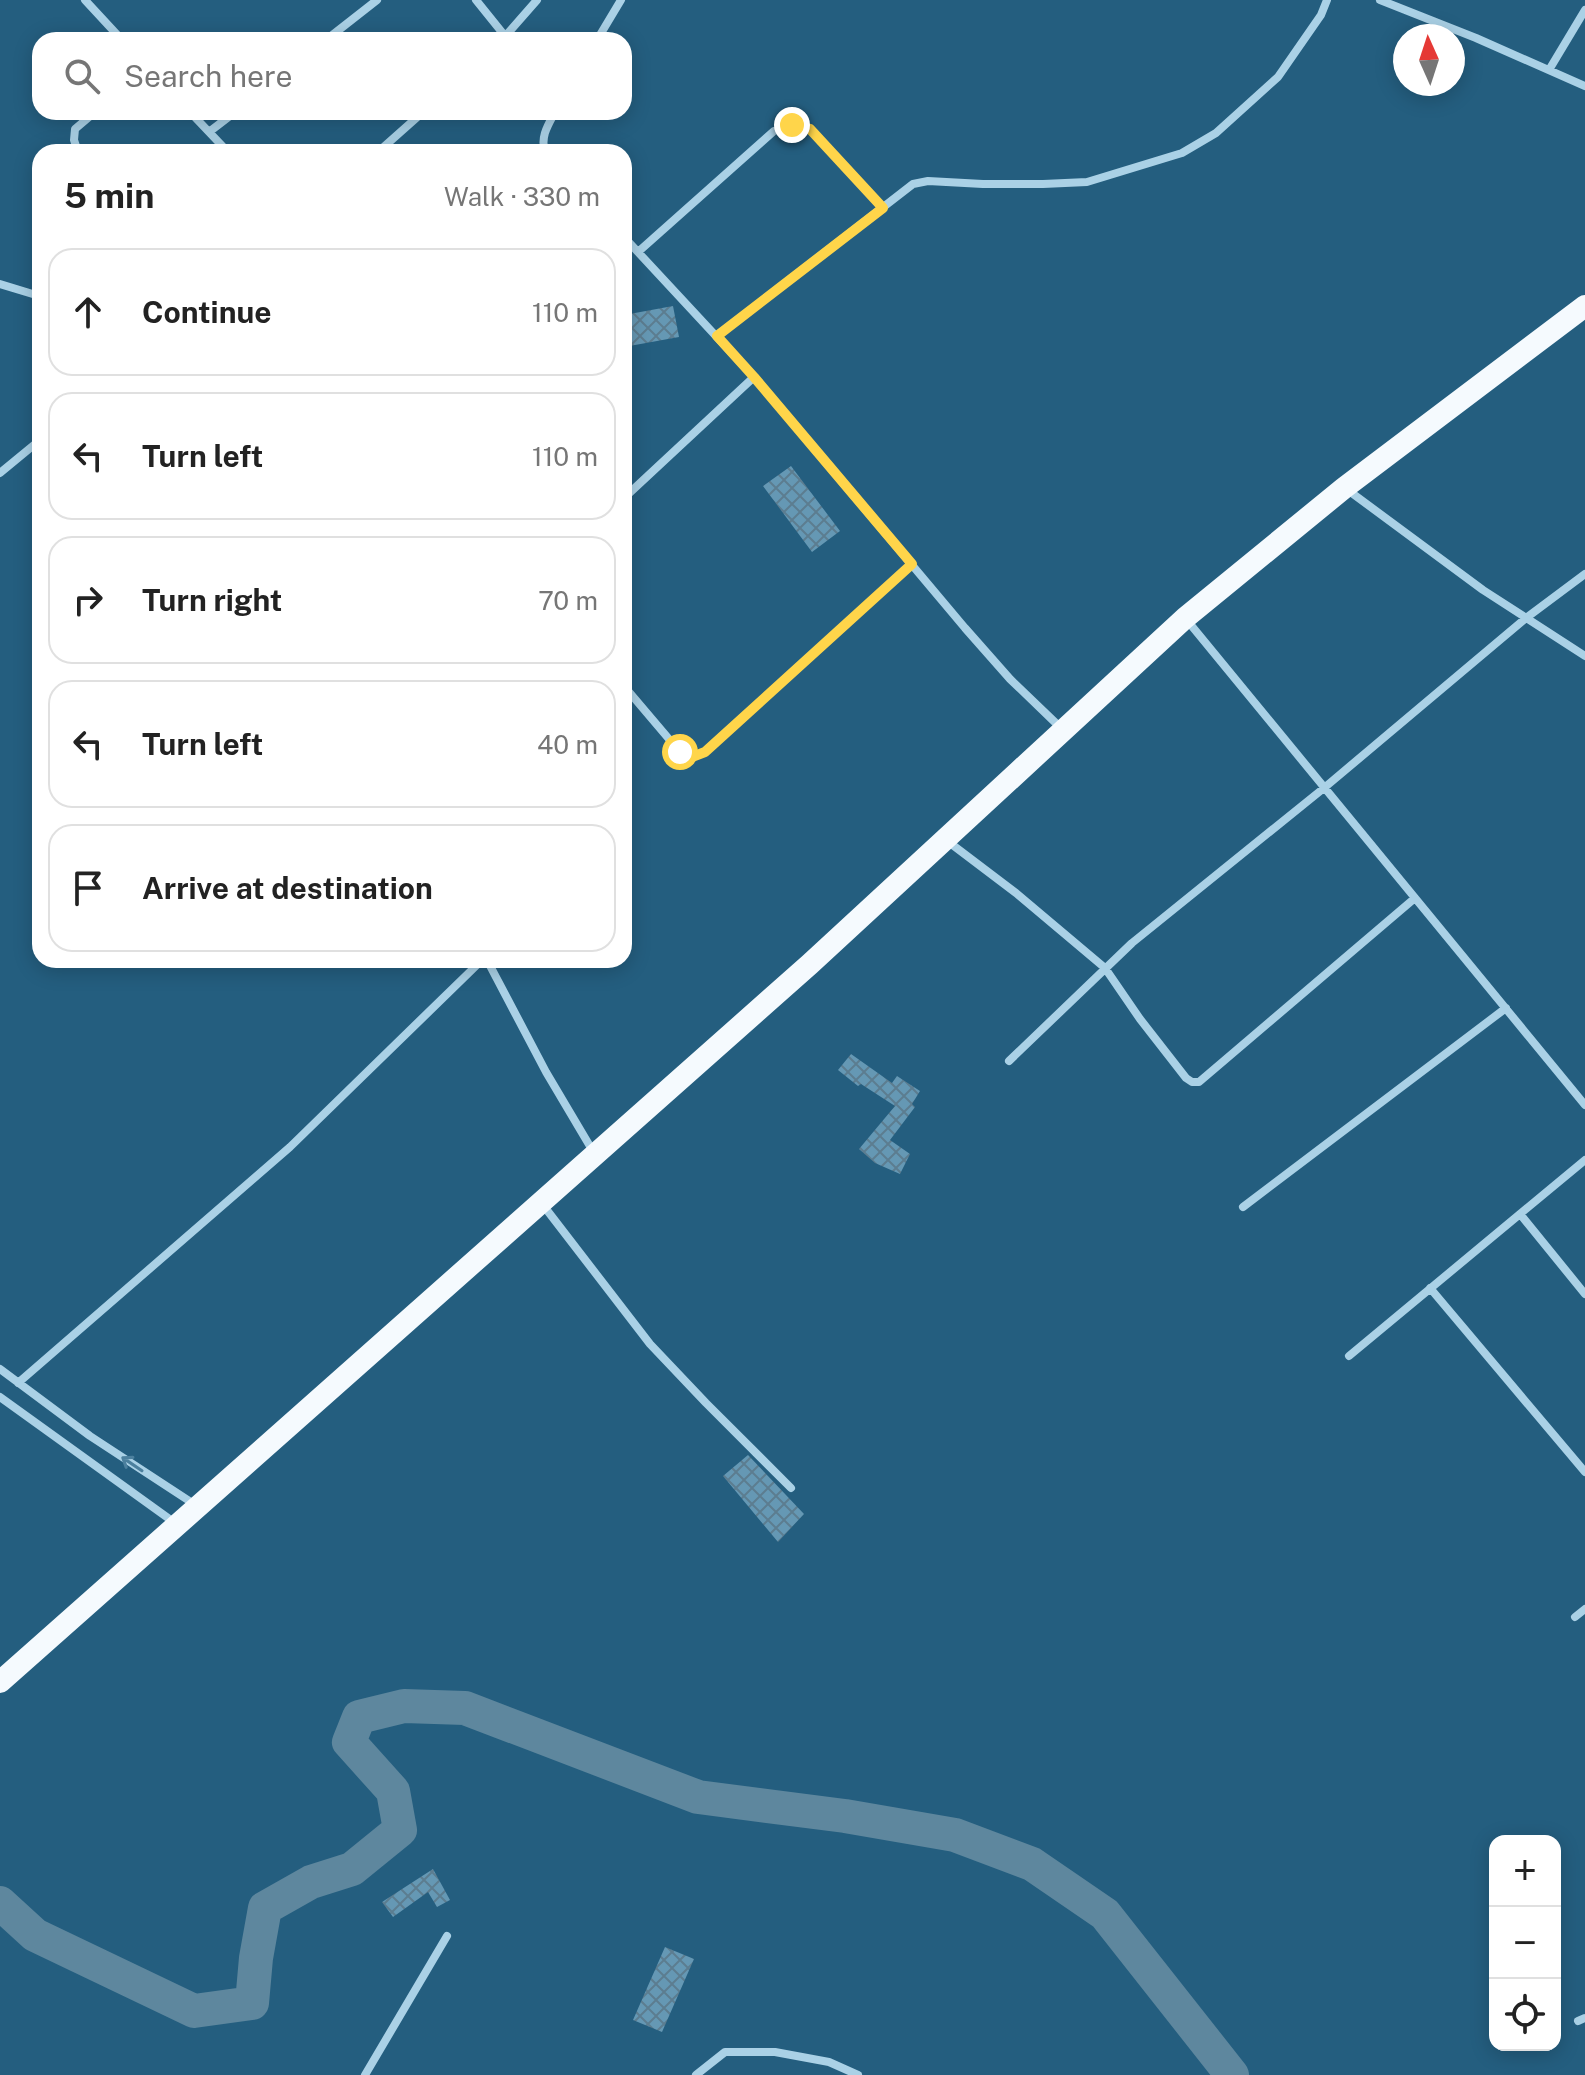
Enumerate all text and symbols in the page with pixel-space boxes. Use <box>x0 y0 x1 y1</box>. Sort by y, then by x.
north arrow <box>1393 24 1465 96</box>
search box <box>32 32 632 120</box>
icon: search <box>60 54 104 98</box>
text: Search here <box>124 58 292 94</box>
route end <box>774 107 810 143</box>
text: 5 min <box>64 176 154 216</box>
text: Walk · 330 m <box>444 181 600 212</box>
icon: ahead <box>66 290 110 334</box>
text: Continue <box>142 294 272 330</box>
text: 110 m <box>532 297 598 328</box>
icon: left <box>66 434 110 478</box>
text: Turn left <box>142 438 263 474</box>
text: 110 m <box>532 441 598 472</box>
icon: right <box>66 578 110 622</box>
text: Turn right <box>142 582 282 618</box>
text: 70 m <box>538 585 598 616</box>
icon: left <box>66 722 110 766</box>
text: Turn left <box>142 726 263 762</box>
text: 40 m <box>537 729 598 760</box>
route start <box>662 734 698 770</box>
icon: arrive <box>66 866 110 910</box>
text: Arrive at destination <box>142 870 433 906</box>
one-way arrow <box>121 1456 143 1472</box>
map controls <box>1489 1835 1561 2051</box>
button: + <box>1489 1835 1561 1907</box>
button: − <box>1489 1907 1561 1979</box>
button: locate <box>1489 1979 1561 2051</box>

